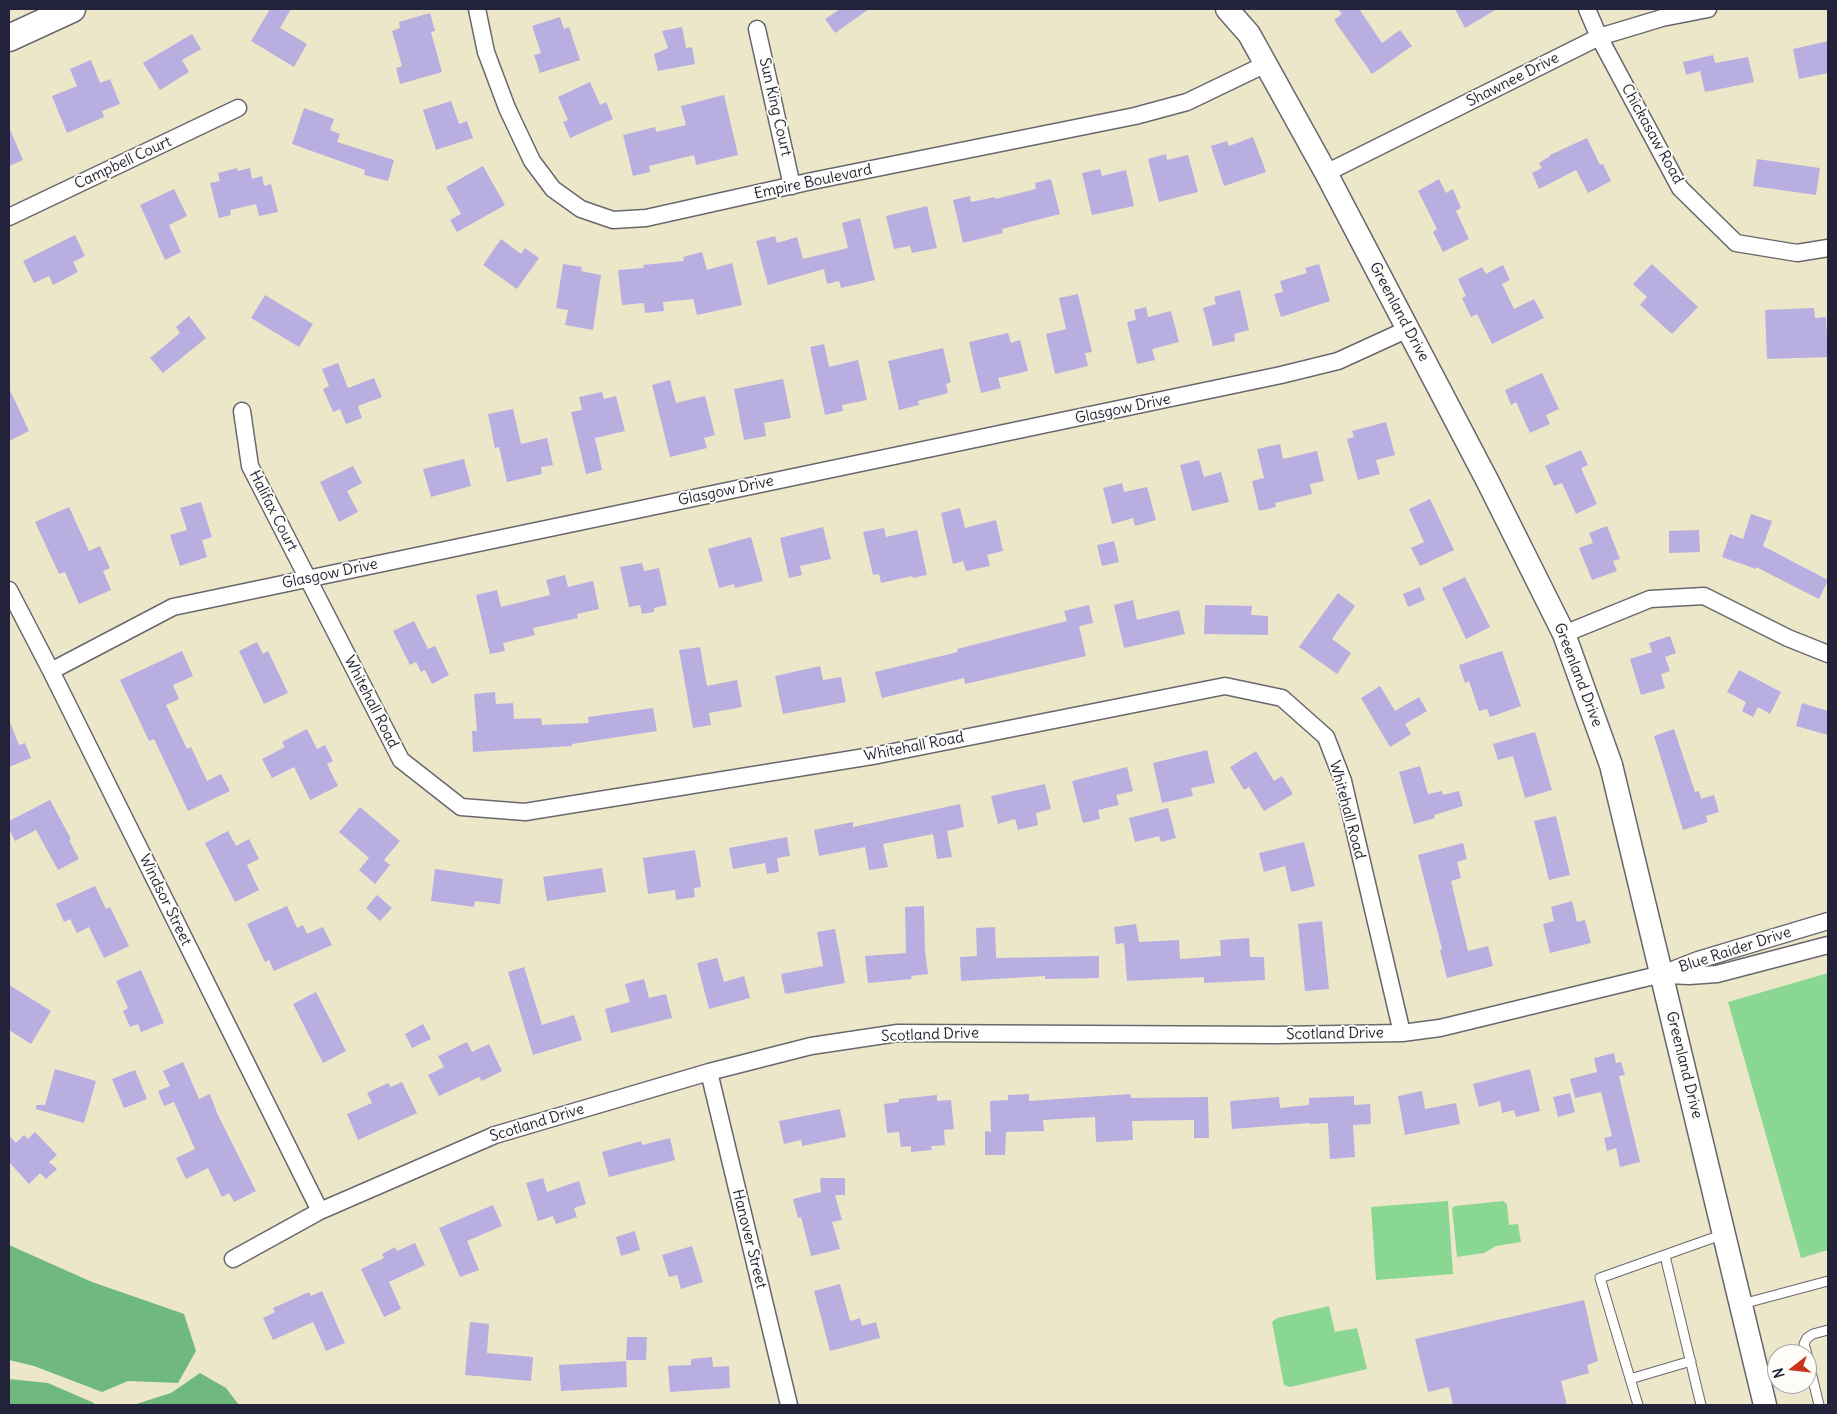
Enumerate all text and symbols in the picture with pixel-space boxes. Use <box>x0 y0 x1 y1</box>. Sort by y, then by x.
street label: Shawnee Drive <box>1464 49 1562 111</box>
street label: Sun King Court <box>755 56 795 158</box>
street label: Chickasaw Road <box>1617 81 1687 187</box>
street label: Campbell Court <box>72 133 174 193</box>
street label: Empire Boulevard <box>752 161 874 203</box>
street label: Greenland Drive <box>1365 259 1433 365</box>
street label: Glasgow Drive <box>1074 390 1172 428</box>
street label: Halifax Court <box>245 468 301 554</box>
street label: Glasgow Drive <box>677 472 775 510</box>
street label: Glasgow Drive <box>281 555 379 593</box>
street label: Greenland Drive <box>1550 621 1606 729</box>
street label: Whitehall Road <box>340 653 402 751</box>
street label: Whitehall Road <box>863 728 965 766</box>
street label: Whitehall Road <box>1325 759 1369 861</box>
street label: Windsor Street <box>135 851 195 949</box>
street label: Blue Raider Drive <box>1677 923 1793 977</box>
street label: Greenland Drive <box>1662 1010 1706 1120</box>
street label: Scotland Drive <box>881 1024 979 1046</box>
street label: Scotland Drive <box>1286 1024 1384 1044</box>
street label: Scotland Drive <box>488 1100 586 1146</box>
street label: Hanover Street <box>728 1188 770 1290</box>
north arrow <box>1767 1344 1817 1394</box>
text: N <box>1769 1366 1789 1380</box>

